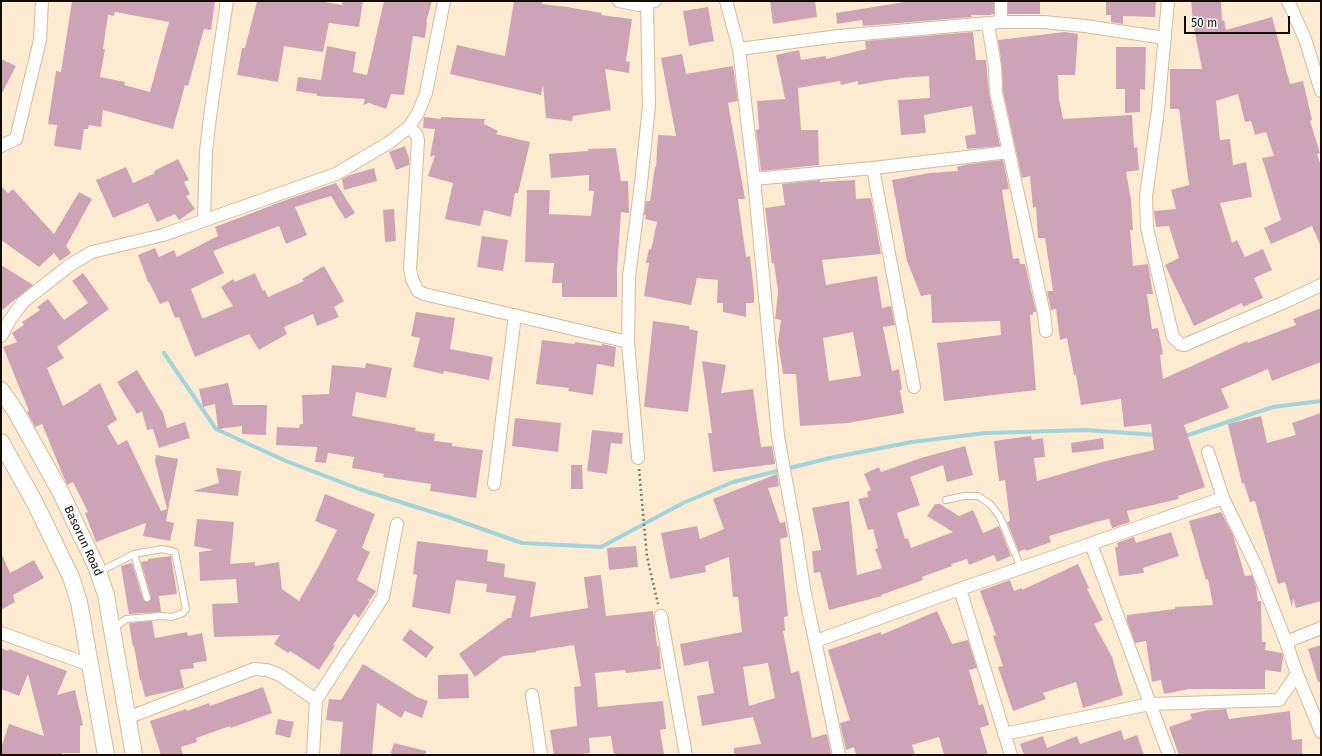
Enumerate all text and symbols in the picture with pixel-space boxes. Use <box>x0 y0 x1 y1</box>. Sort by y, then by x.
scale bar <box>1186 8 1292 34</box>
text: 50 m <box>1191 16 1217 30</box>
street label: Basorun Road <box>60 504 106 578</box>

